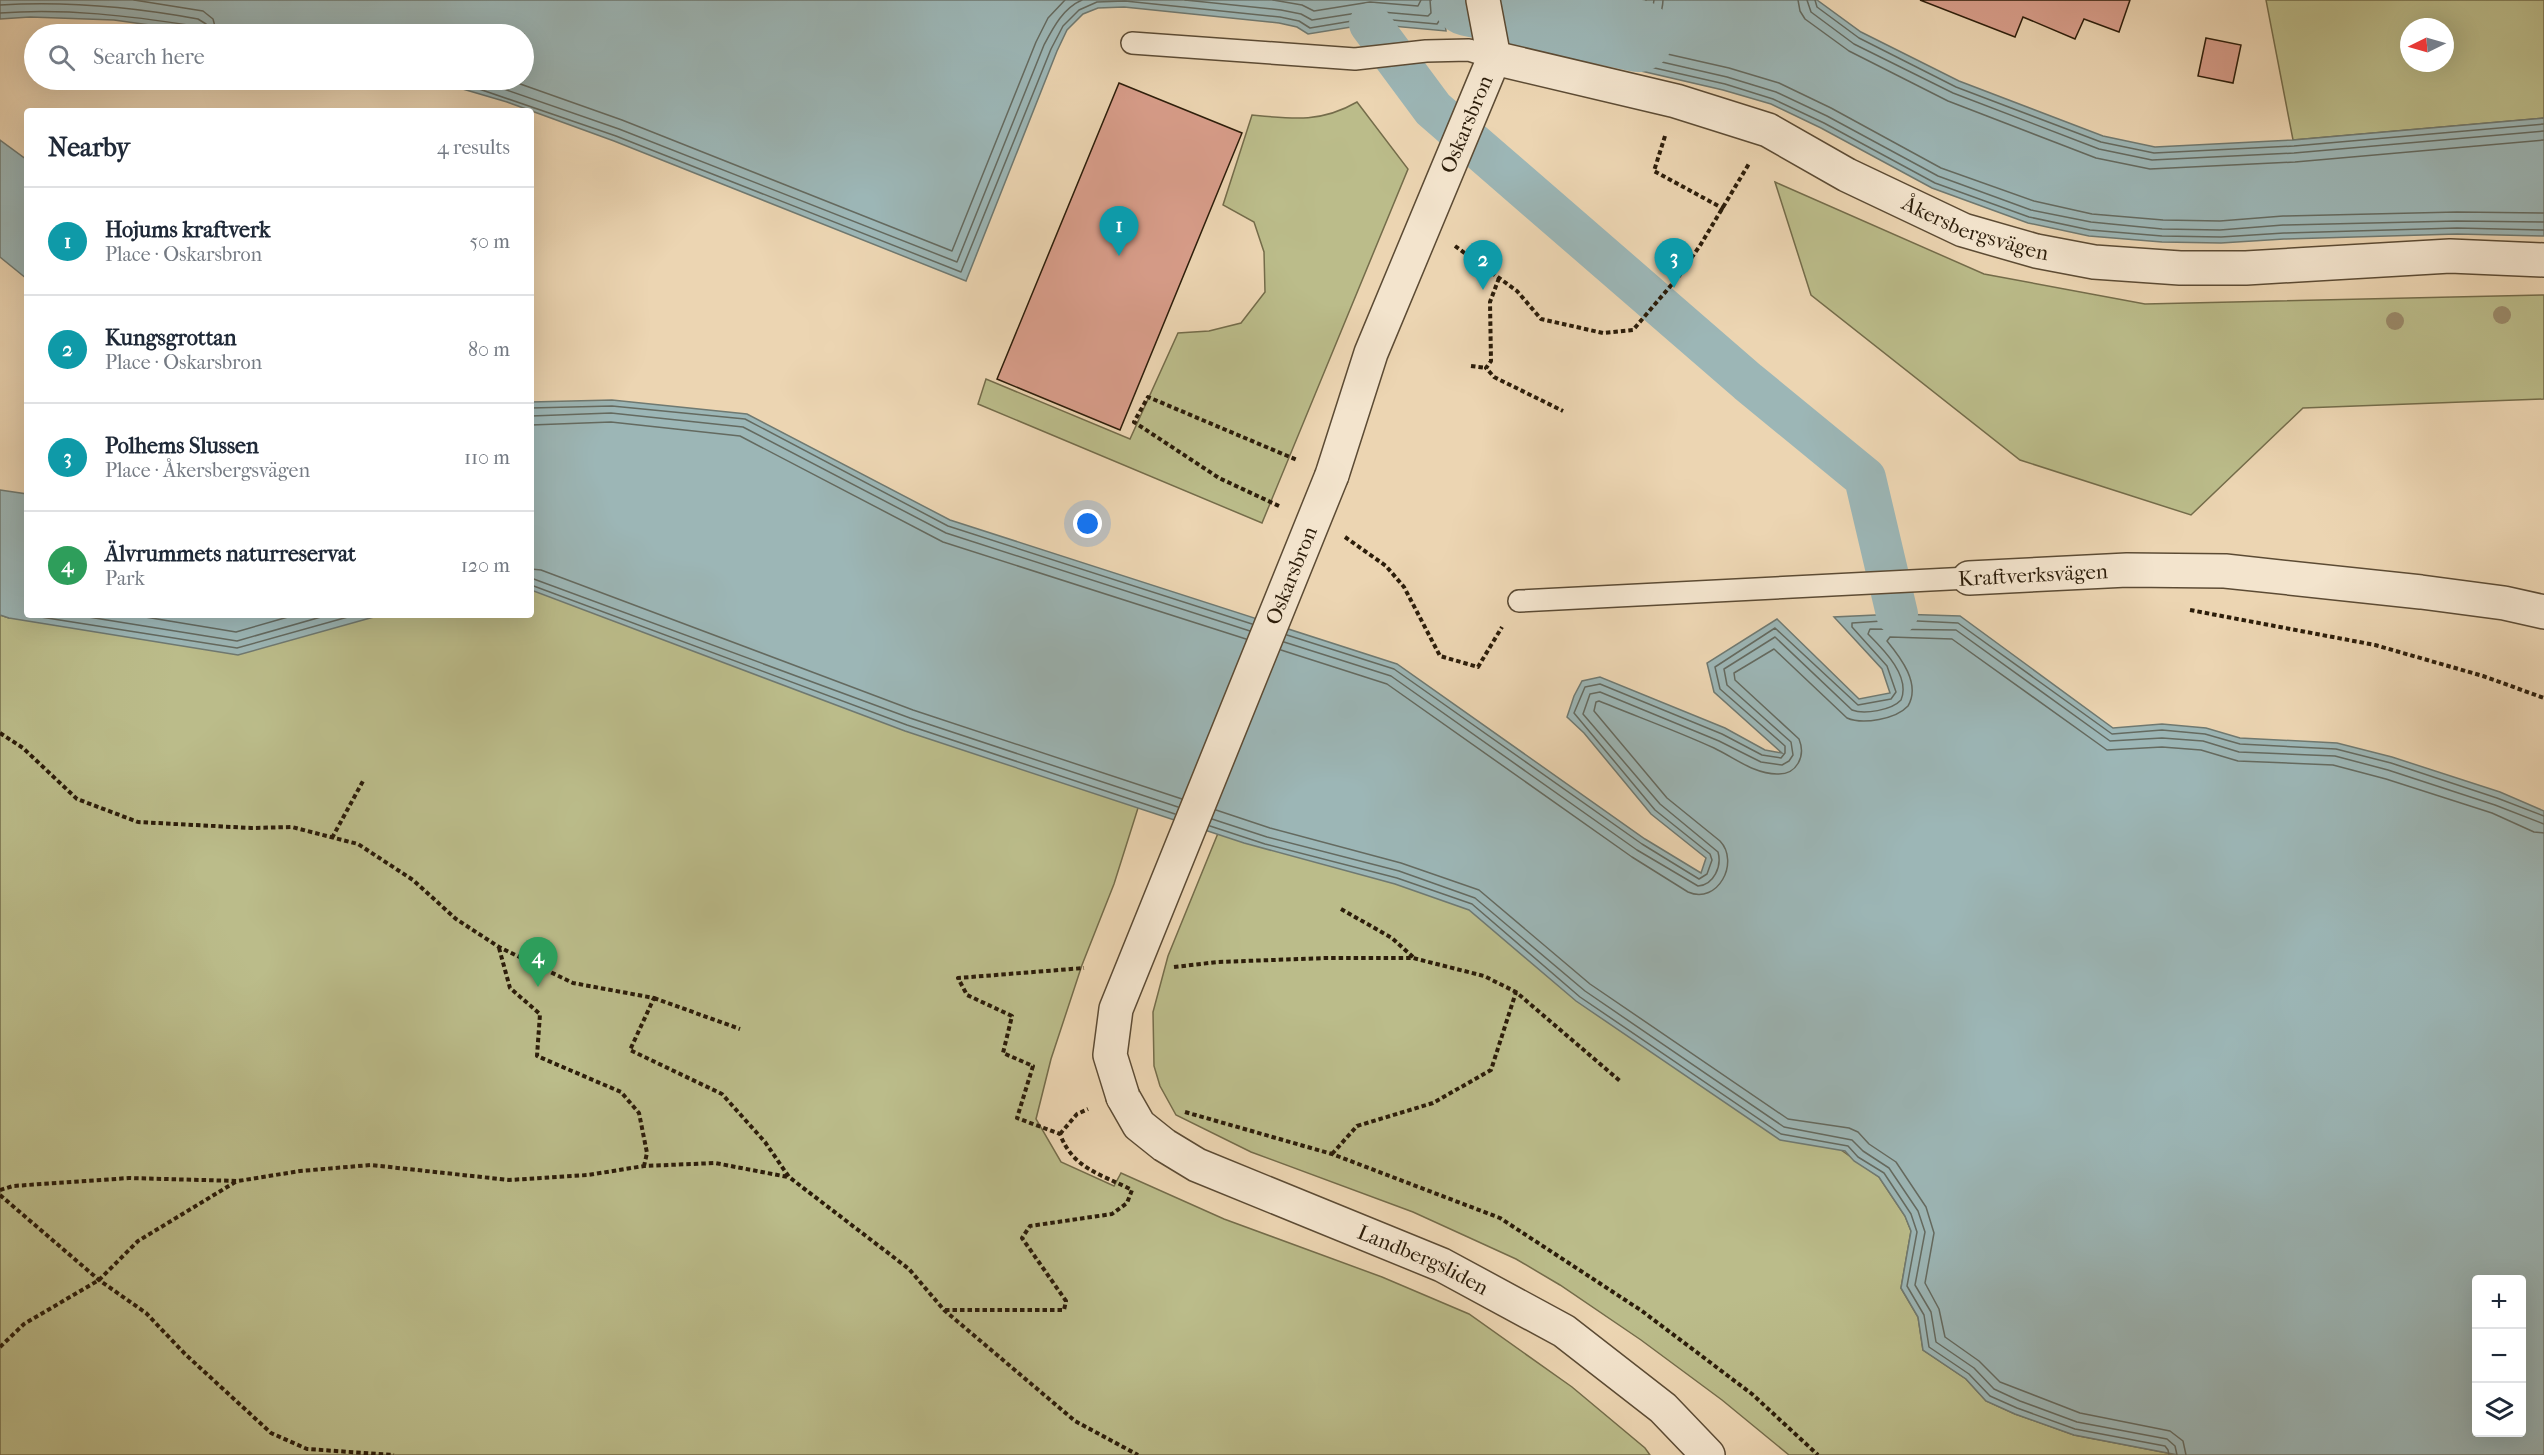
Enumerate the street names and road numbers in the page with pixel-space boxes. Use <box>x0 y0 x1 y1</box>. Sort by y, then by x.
street label: Oskarsbron <box>1435 72 1497 177</box>
street label: Åkersbergsvägen <box>1897 190 2050 265</box>
street label: Oskarsbron <box>1261 523 1322 628</box>
street label: Kraftverksvägen <box>1958 559 2108 591</box>
street label: Landbergsliden <box>1354 1220 1493 1300</box>

